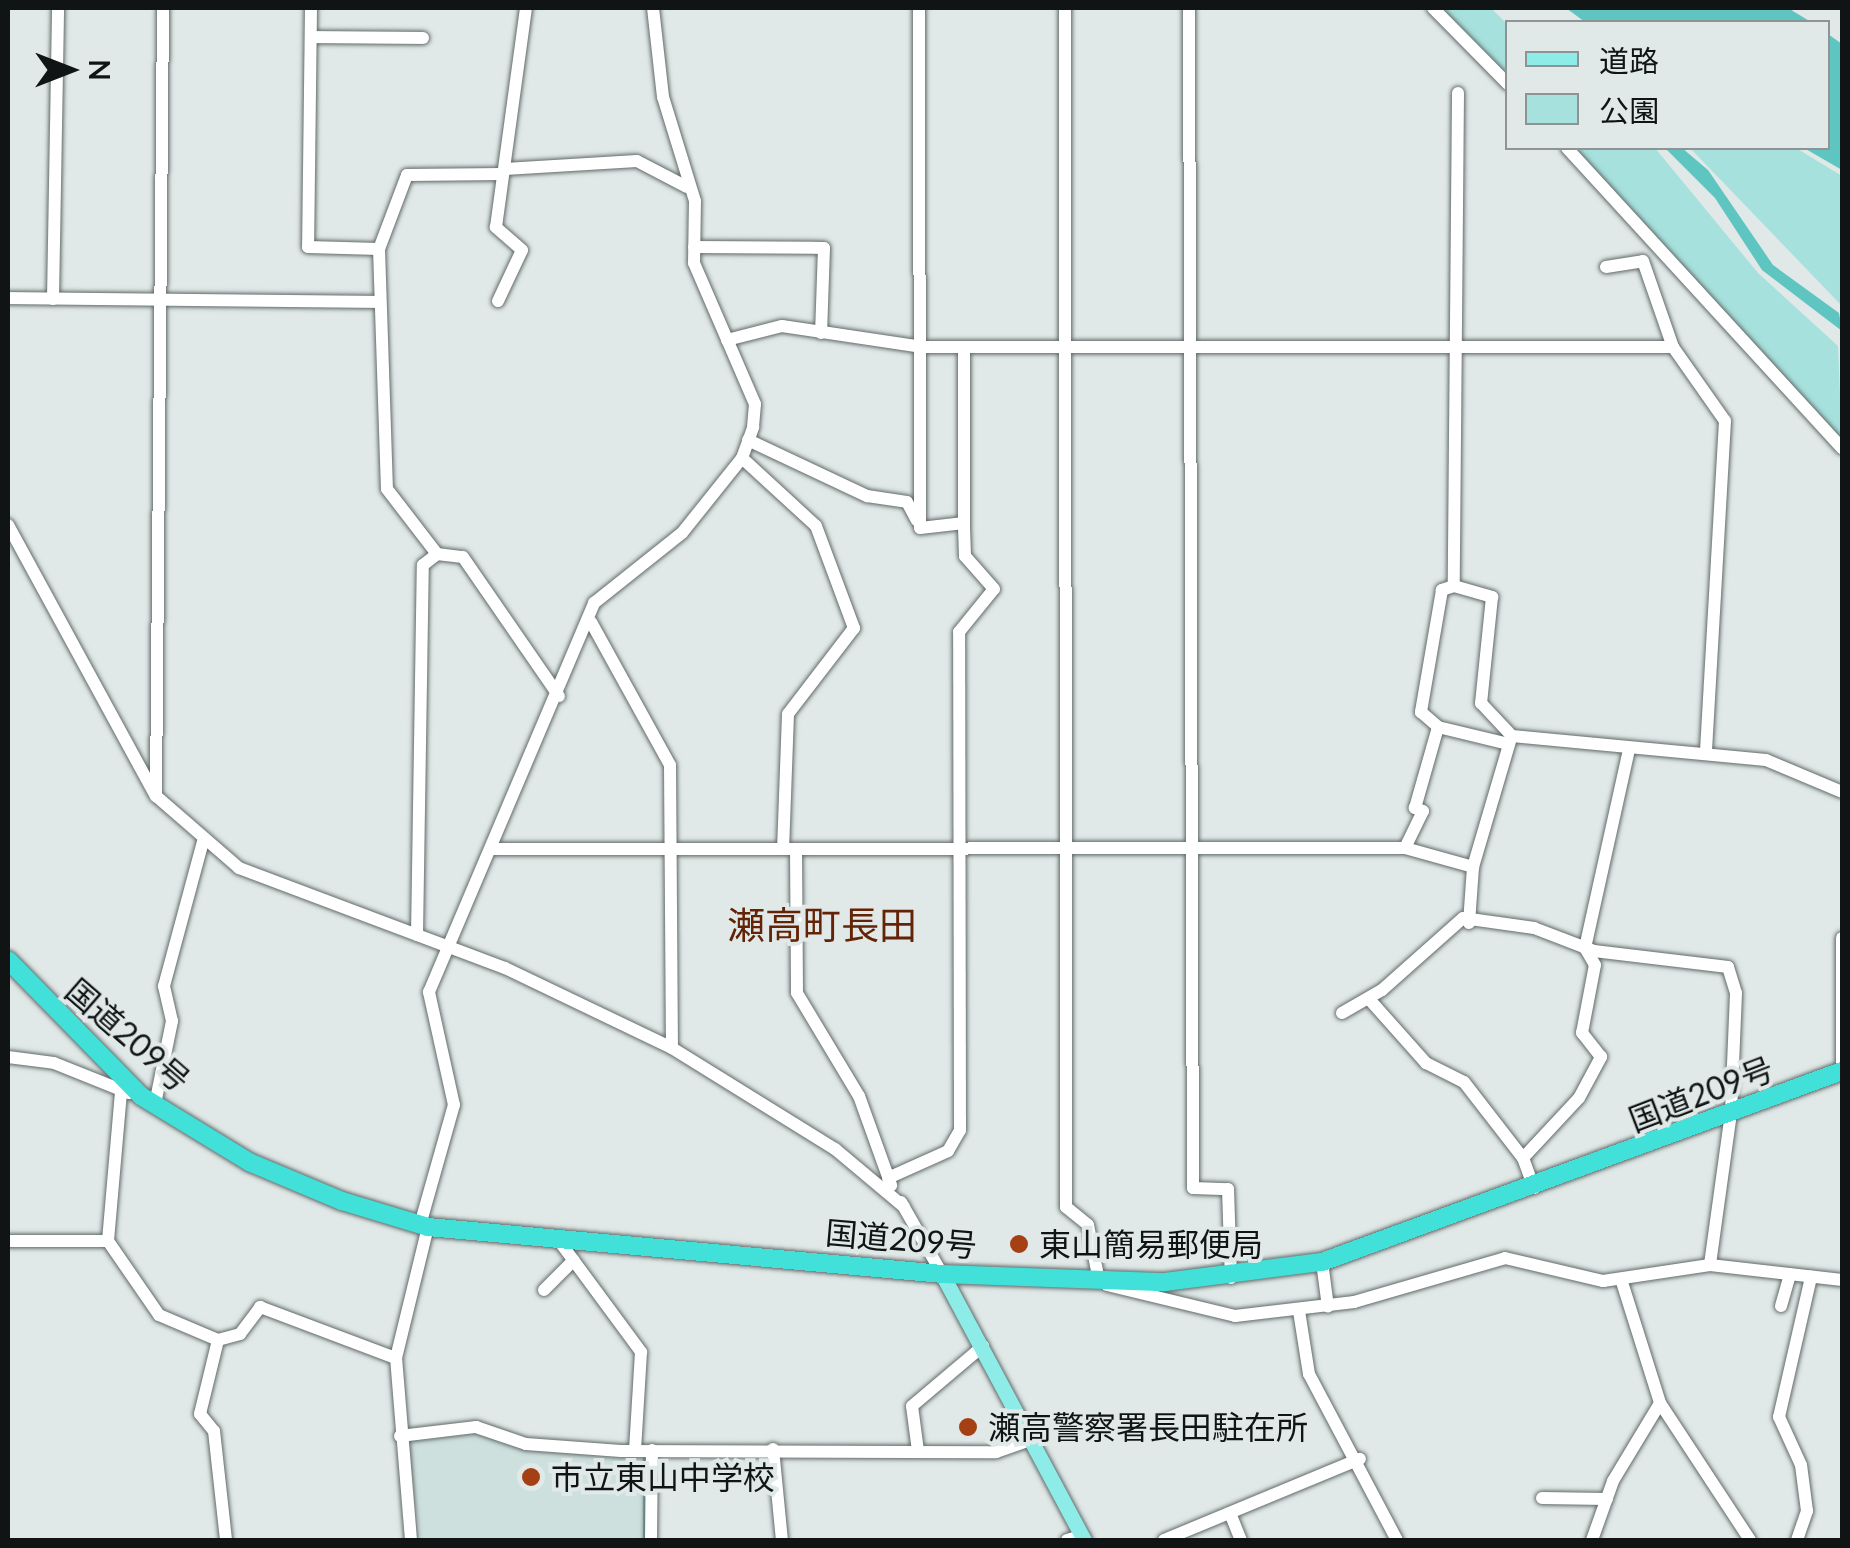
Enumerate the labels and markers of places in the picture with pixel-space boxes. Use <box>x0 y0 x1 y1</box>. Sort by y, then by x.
place label: 東山簡易郵便局 <box>1039 1225 1263 1263</box>
marker: 東山簡易郵便局 <box>1008 1233 1030 1255</box>
place label: 瀬高警察署長田駐在所 <box>988 1408 1308 1446</box>
marker: 瀬高警察署長田駐在所 <box>957 1416 979 1438</box>
place label: 市立東山中学校 <box>551 1458 775 1496</box>
marker: 市立東山中学校 <box>520 1466 542 1488</box>

